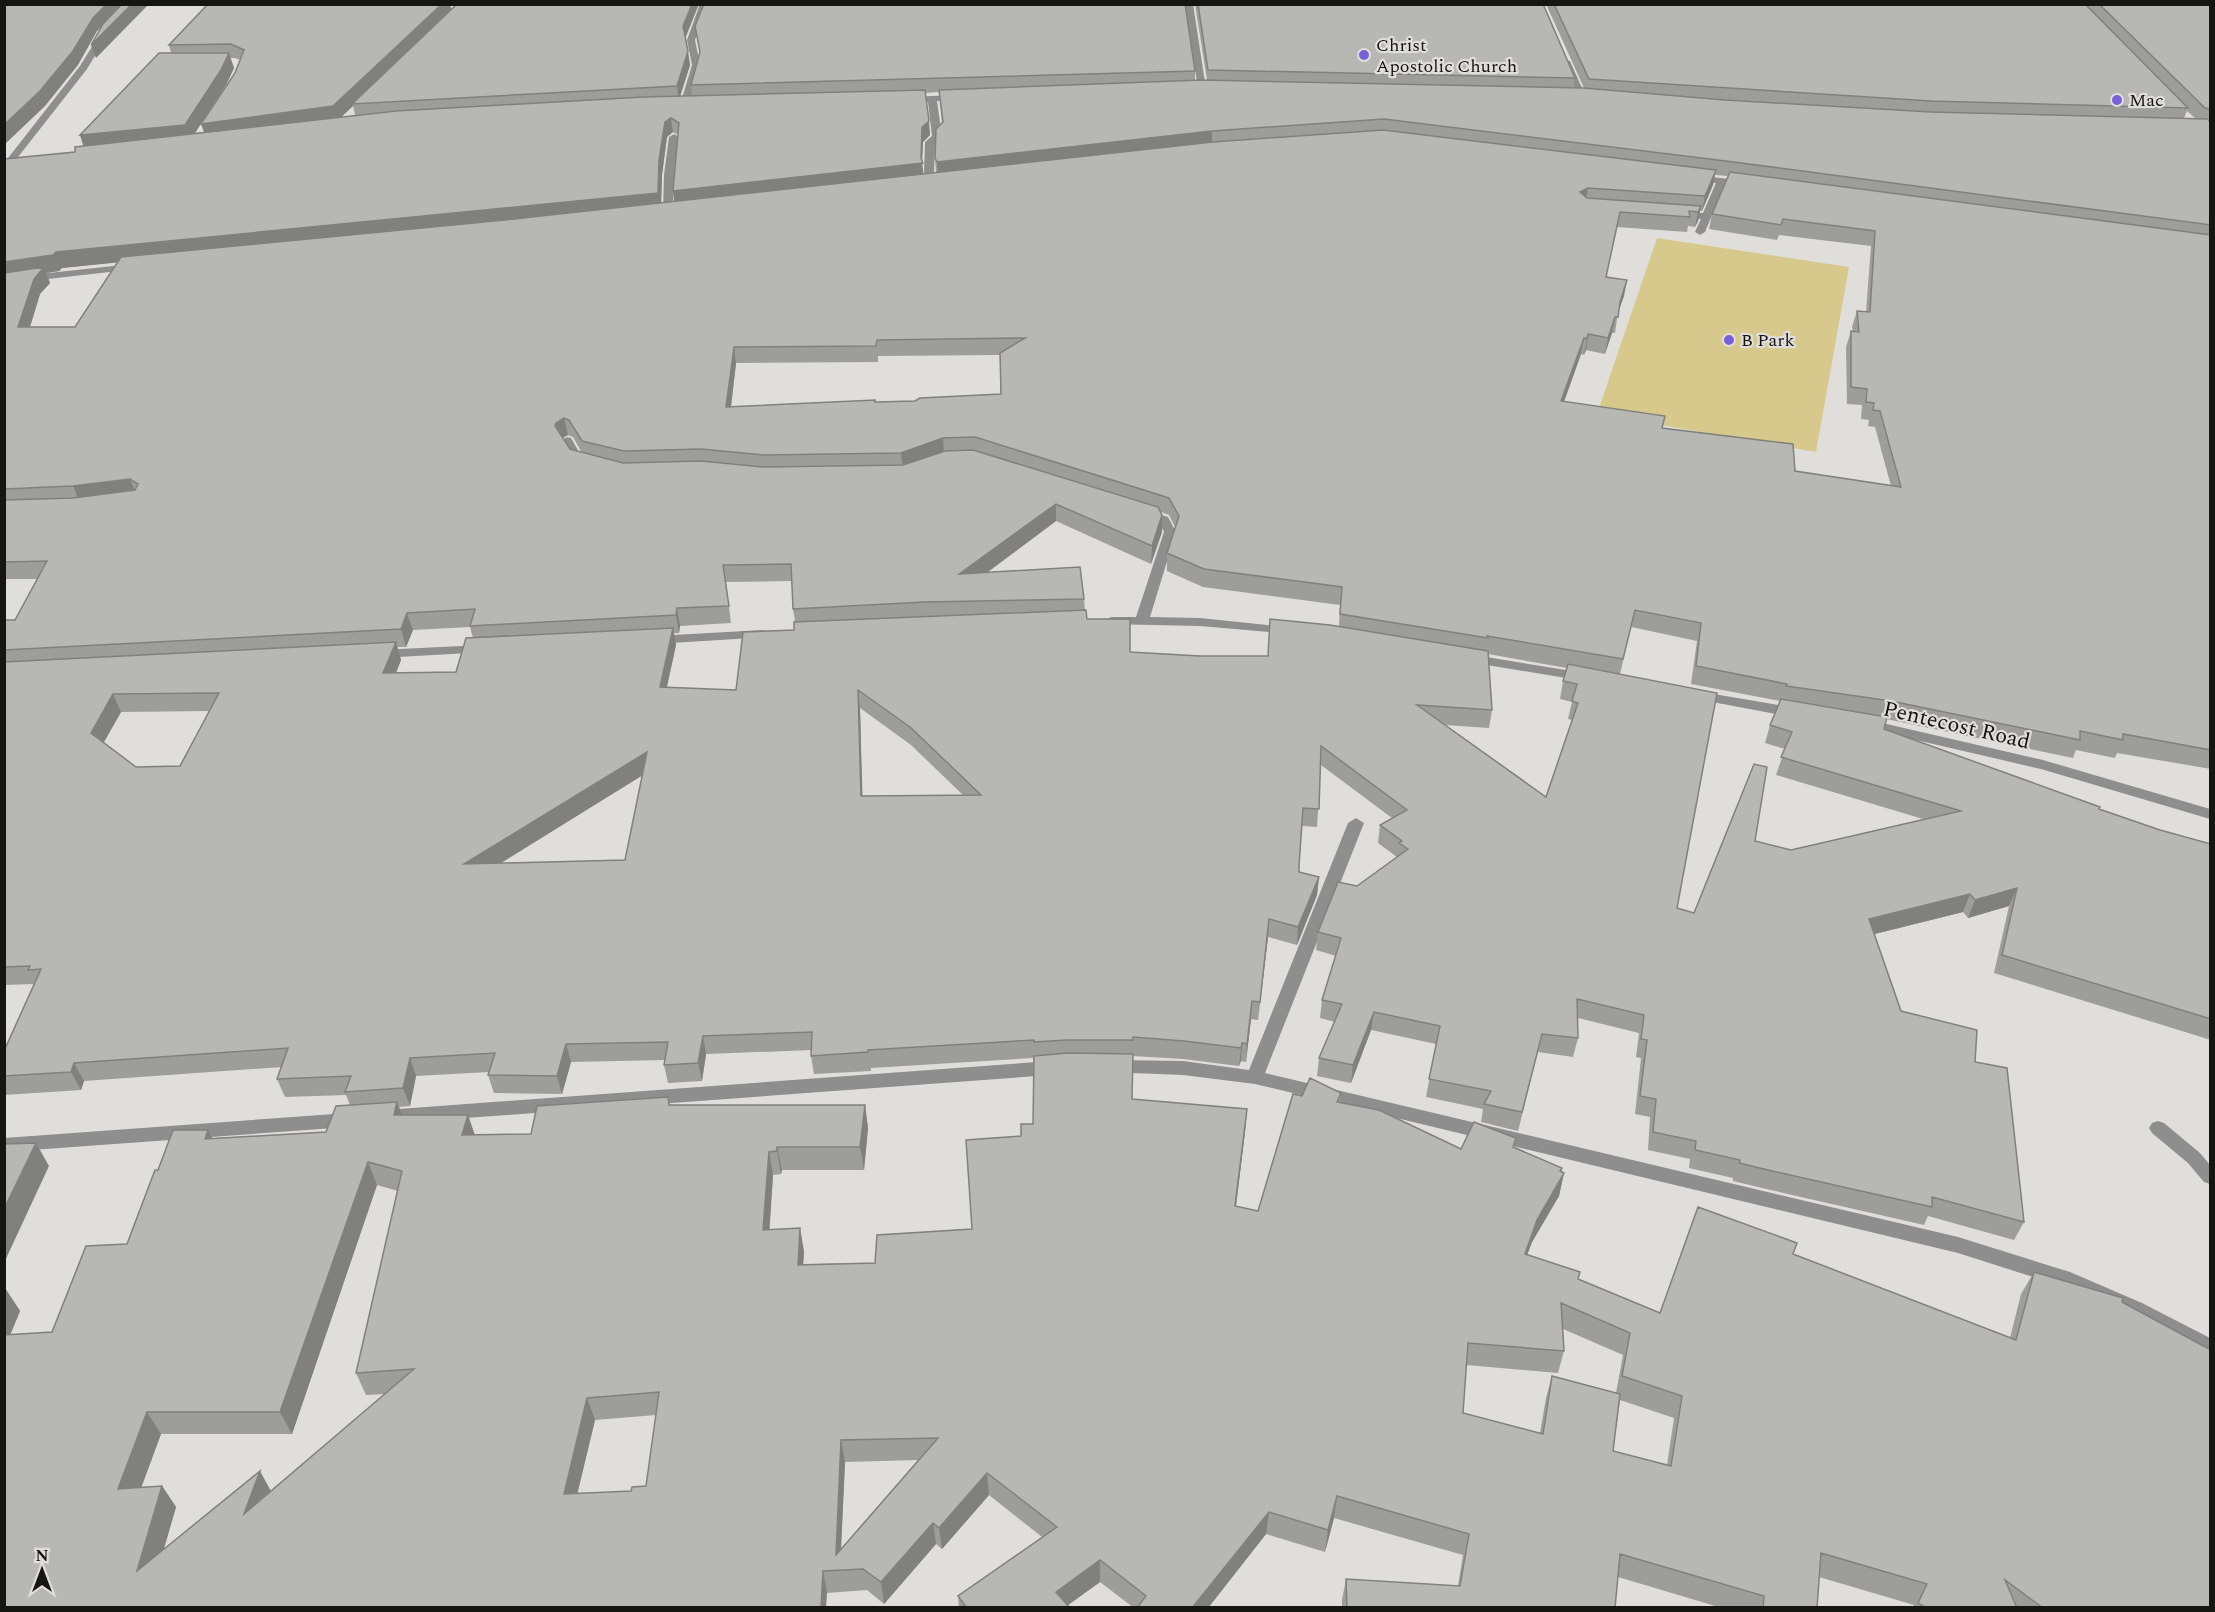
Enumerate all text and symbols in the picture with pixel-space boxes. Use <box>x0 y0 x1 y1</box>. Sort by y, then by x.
place label: Christ Apostolic Church <box>1376 32 1517 80</box>
marker: Christ Apostolic Church <box>1357 48 1371 62</box>
place label: Mac <box>2129 87 2164 114</box>
marker: Mac <box>2110 93 2124 107</box>
place label: B Park <box>1741 327 1794 354</box>
marker: B Park <box>1722 333 1736 347</box>
street label: Pentecost Road <box>1880 693 2033 758</box>
north arrow <box>12 1540 72 1600</box>
text: N <box>35 1544 49 1568</box>

